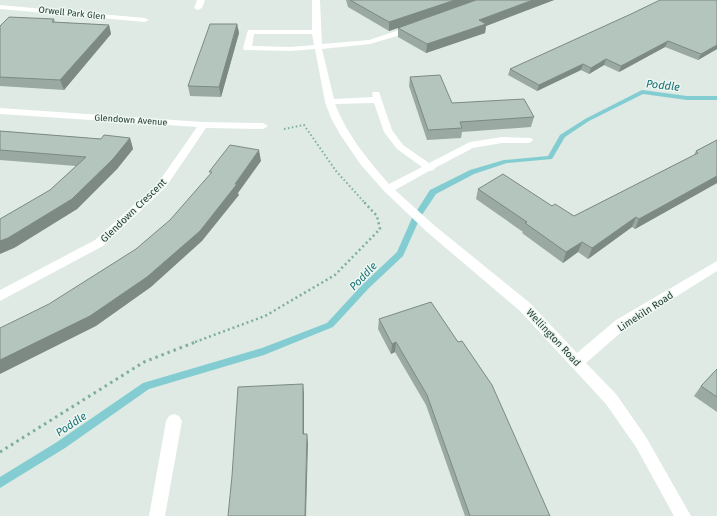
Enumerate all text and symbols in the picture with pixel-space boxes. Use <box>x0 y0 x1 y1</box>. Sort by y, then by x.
street label: Orwell Park Glen <box>38 5 106 21</box>
water label: Poddle <box>645 77 681 94</box>
street label: Glendown Avenue <box>94 112 168 128</box>
street label: Glendown Crescent <box>98 176 169 245</box>
water label: Poddle <box>347 259 380 293</box>
street label: Limekiln Road <box>615 289 676 334</box>
street label: Wellington Road <box>524 306 583 369</box>
water label: Poddle <box>54 409 89 439</box>

